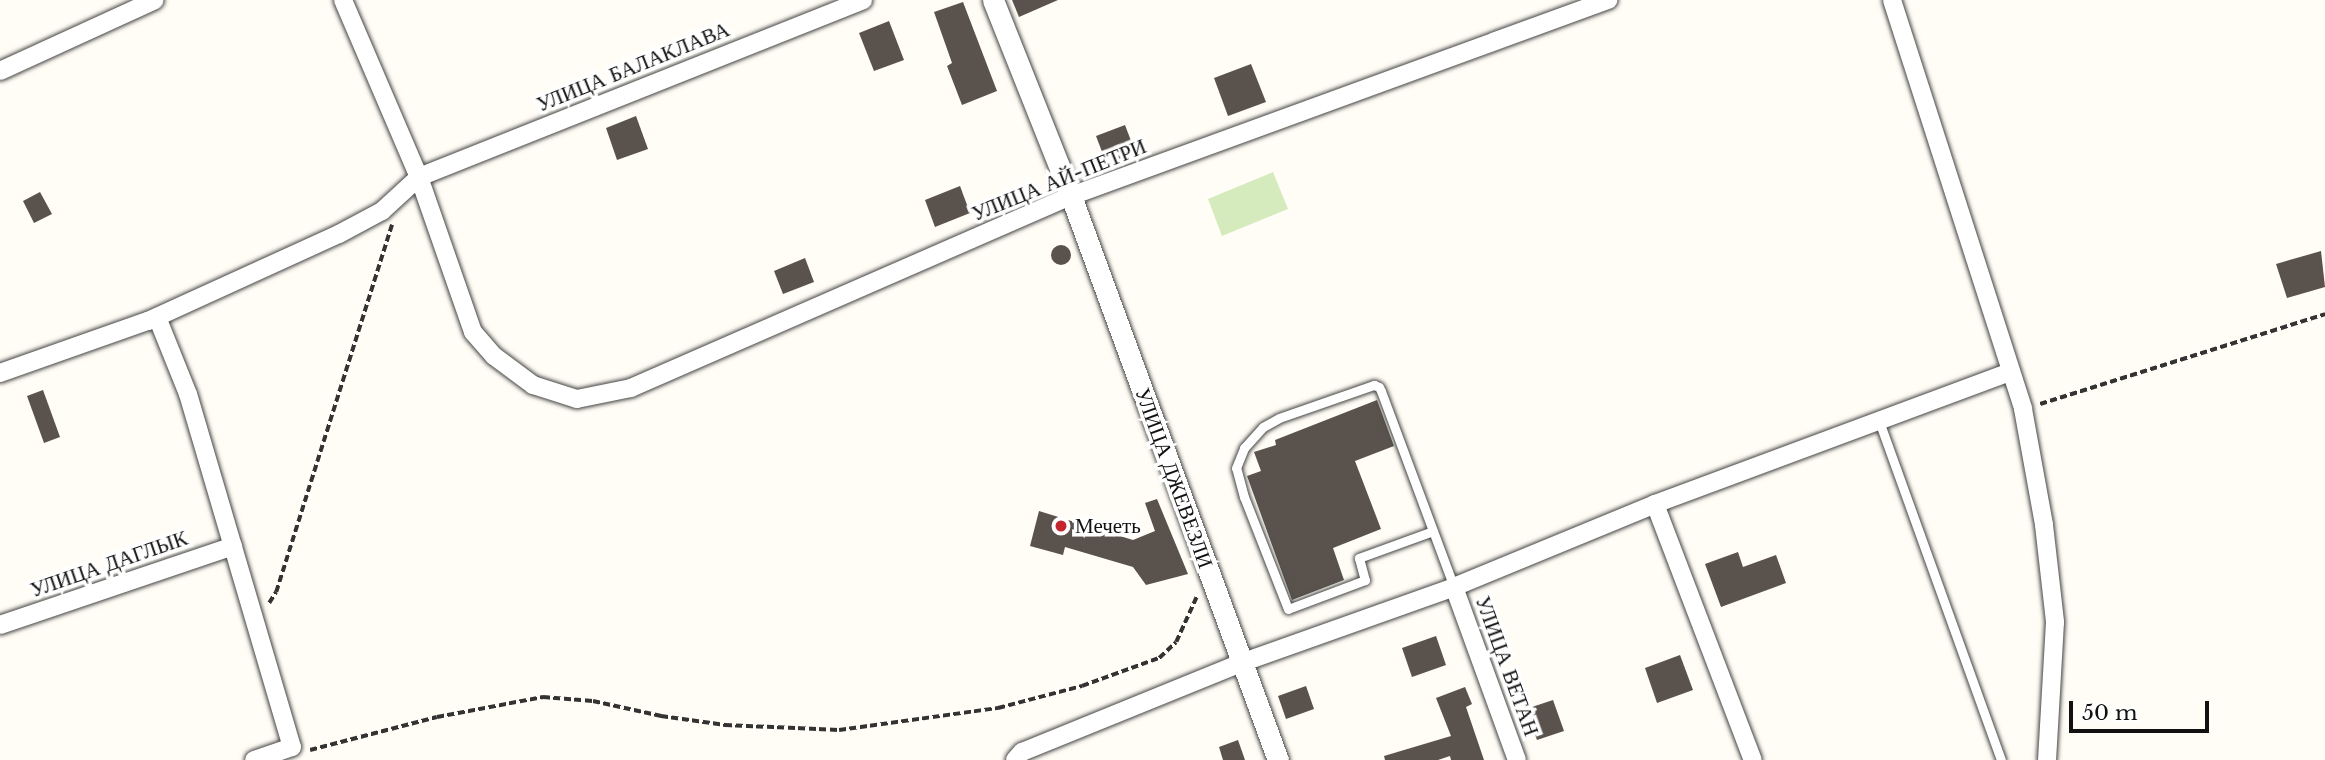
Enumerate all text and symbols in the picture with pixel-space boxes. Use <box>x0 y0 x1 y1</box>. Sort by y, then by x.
street label: УЛИЦА БАЛАКЛАВА <box>533 17 733 117</box>
street label: УЛИЦА АЙ-ПЕТРИ <box>968 133 1150 227</box>
street label: УЛИЦА ДЖЕВЕЗЛИ <box>1130 384 1218 572</box>
place label: Мечеть <box>1075 513 1141 539</box>
marker: Мечеть <box>1053 518 1069 534</box>
street label: УЛИЦА ДАГЛЫК <box>27 525 191 603</box>
street label: УЛИЦА ВЕТАН <box>1470 593 1544 739</box>
scale bar <box>2073 686 2213 730</box>
text: 50 m <box>2082 700 2137 726</box>

